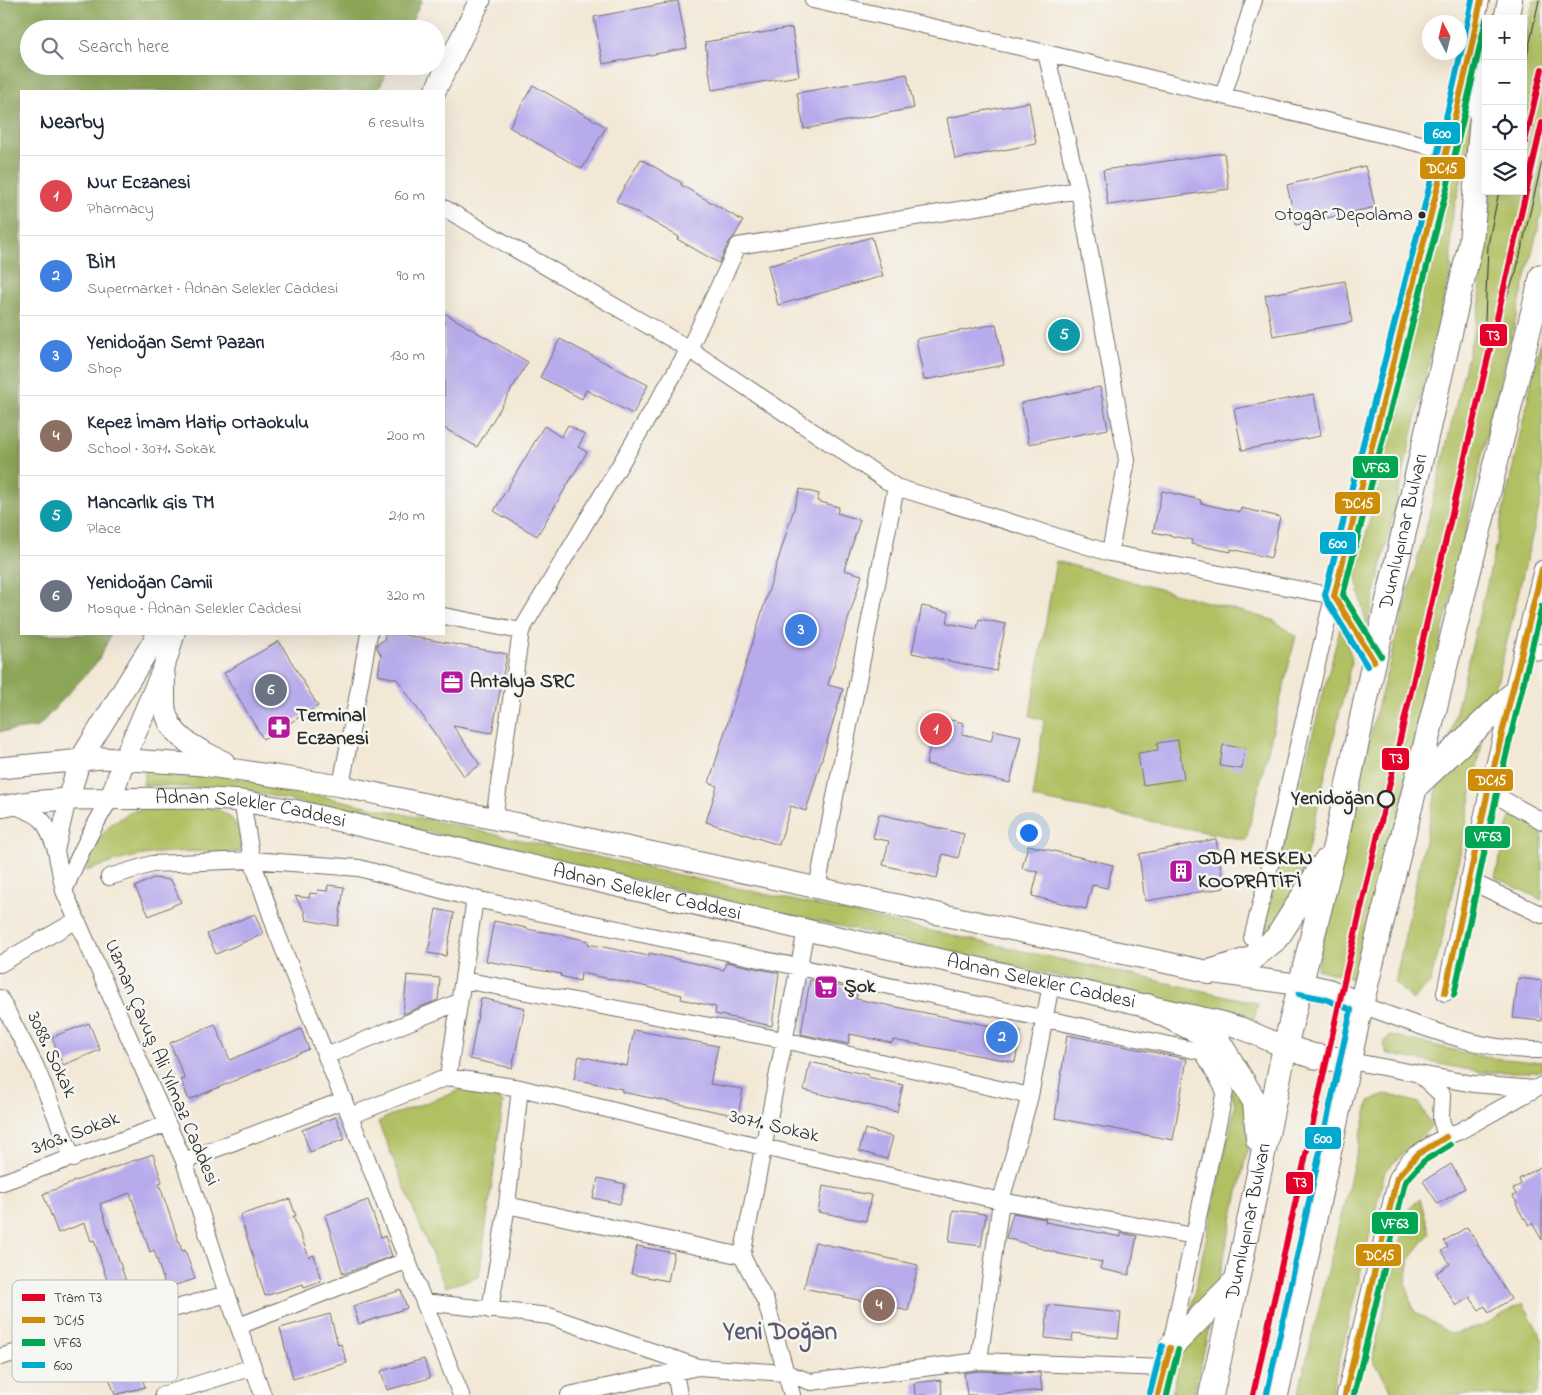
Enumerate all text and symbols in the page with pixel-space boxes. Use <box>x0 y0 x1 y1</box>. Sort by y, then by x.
north arrow <box>1422 15 1467 60</box>
map controls <box>1482 15 1527 195</box>
button: + <box>1482 15 1527 60</box>
search box <box>20 20 445 75</box>
icon: search <box>38 34 66 62</box>
text: Search here <box>78 34 169 61</box>
button: − <box>1482 60 1527 105</box>
button: locate <box>1482 105 1527 150</box>
text: Nearby <box>40 108 104 138</box>
text: 6 results <box>368 111 425 135</box>
line badge: 600 <box>1423 121 1461 145</box>
text: 600 <box>1432 124 1451 145</box>
button: layers <box>1482 150 1527 195</box>
line badge: DC15 <box>1419 156 1466 180</box>
text: DC15 <box>1426 159 1457 180</box>
text: Nur Eczanesi <box>87 170 190 197</box>
text: 1 <box>53 184 59 208</box>
text: 60 m <box>395 184 425 208</box>
text: Pharmacy <box>87 197 154 221</box>
place label: Otogar Depolama <box>1274 202 1413 231</box>
marker: Otogar Depolama <box>1417 210 1427 220</box>
text: BİM <box>87 250 116 277</box>
text: 2 <box>52 264 60 288</box>
text: 90 m <box>397 264 425 288</box>
text: Supermarket · Adnan Selekler Caddesi <box>87 277 338 301</box>
pin: 5 <box>1048 316 1080 354</box>
line badge: T3 <box>1479 323 1508 347</box>
text: T3 <box>1486 326 1500 347</box>
text: Yenidoğan Semt Pazarı <box>87 330 265 357</box>
text: 3 <box>53 344 59 368</box>
text: 130 m <box>390 344 425 368</box>
text: Shop <box>87 357 122 381</box>
text: Kepez İmam Hatip Ortaokulu <box>87 410 309 437</box>
text: 4 <box>53 424 59 448</box>
text: 200 m <box>387 424 425 448</box>
text: School · 3071. Sokak <box>87 437 215 461</box>
street label: Dumlupınar Bulvarı <box>1372 451 1436 613</box>
line badge: VF63 <box>1352 455 1399 479</box>
text: VF63 <box>1361 458 1390 479</box>
text: Mancarlık Gis TM <box>87 490 215 517</box>
line badge: DC15 <box>1334 491 1381 515</box>
text: DC15 <box>1342 494 1373 515</box>
text: 5 <box>51 504 61 528</box>
text: 210 m <box>389 504 425 528</box>
text: Place <box>87 517 121 541</box>
line badge: 600 <box>1319 531 1357 555</box>
text: 600 <box>1328 534 1347 555</box>
text: Yenidoğan Camii <box>87 570 213 597</box>
text: 6 <box>52 584 60 608</box>
text: 320 m <box>387 584 425 608</box>
text: Mosque · Adnan Selekler Caddesi <box>87 597 302 621</box>
pin: 3 <box>785 611 817 649</box>
place label: Antalya SRC <box>470 668 575 698</box>
office icon: Antalya SRC <box>439 669 465 695</box>
pin: 6 <box>255 671 287 709</box>
place label: Terminal Eczanesi <box>296 702 369 754</box>
pin: 1 <box>920 710 952 748</box>
pharmacy icon: Terminal Eczanesi <box>266 714 292 740</box>
line badge: T3 <box>1381 747 1410 771</box>
text: T3 <box>1389 749 1403 770</box>
line badge: DC15 <box>1467 768 1514 792</box>
text: DC15 <box>1475 771 1506 792</box>
street label: Adnan Selekler Caddesi <box>155 783 349 836</box>
place label: Yenidoğan <box>1290 785 1374 815</box>
marker: Yenidoğan <box>1377 790 1395 808</box>
your location <box>1016 820 1042 846</box>
line badge: VF63 <box>1464 825 1511 849</box>
text: VF63 <box>1473 827 1502 848</box>
place label: ODA MESKEN KOOPRATİFİ <box>1198 845 1313 897</box>
street label: Adnan Selekler Caddesi <box>550 857 744 929</box>
building icon: ODA MESKEN KOOPRATİFİ <box>1168 858 1194 884</box>
street label: Uzman Çavuş Ali Yılmaz Caddesi <box>96 935 226 1191</box>
street label: Adnan Selekler Caddesi <box>944 947 1138 1017</box>
place label: Şok <box>844 973 877 1002</box>
supermarket icon: Şok <box>813 974 839 1000</box>
street label: 3088. Sokak <box>18 1007 84 1103</box>
pin: 2 <box>986 1018 1018 1056</box>
street label: 3071. Sokak <box>726 1103 822 1151</box>
street label: 3103. Sokak <box>28 1105 124 1163</box>
line badge: 600 <box>1304 1126 1342 1150</box>
text: 600 <box>1313 1129 1332 1150</box>
street label: Dumlupınar Bulvarı <box>1218 1140 1279 1303</box>
line badge: T3 <box>1285 1171 1314 1195</box>
text: T3 <box>1293 1173 1307 1194</box>
line badge: VF63 <box>1371 1211 1419 1235</box>
text: VF63 <box>1380 1214 1409 1235</box>
line badge: DC15 <box>1355 1243 1402 1267</box>
text: DC15 <box>1363 1246 1394 1267</box>
legend <box>12 1280 178 1382</box>
pin: 4 <box>863 1286 895 1324</box>
text: Tram T3 <box>54 1288 102 1309</box>
text: DC15 <box>53 1311 84 1332</box>
district label: Yeni Doğan <box>722 1315 837 1353</box>
text: VF63 <box>53 1333 82 1354</box>
text: 600 <box>54 1356 72 1377</box>

